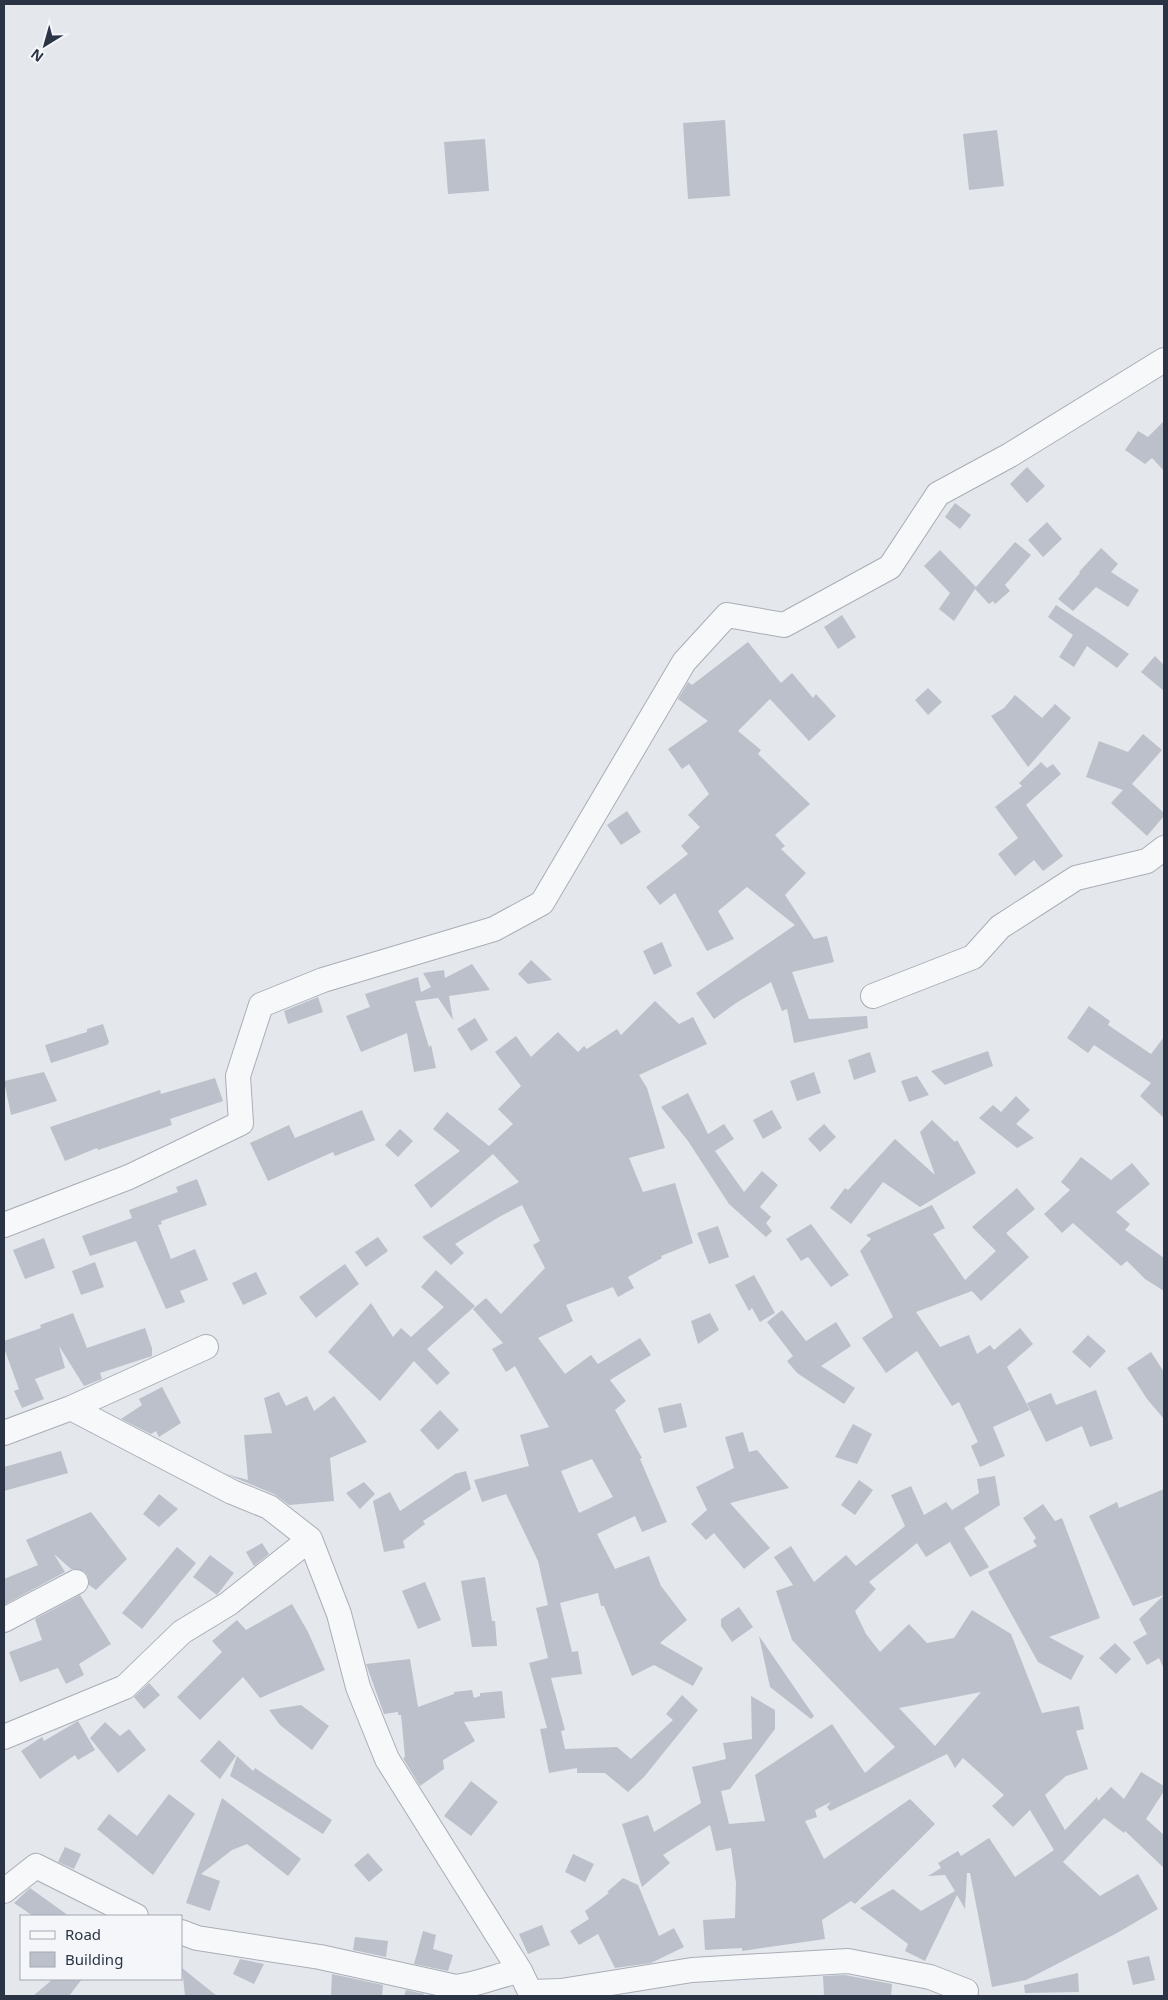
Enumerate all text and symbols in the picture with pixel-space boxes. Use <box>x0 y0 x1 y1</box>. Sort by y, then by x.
north arrow <box>20 20 70 70</box>
text: N <box>27 45 47 67</box>
legend <box>20 1915 182 1980</box>
text: Road <box>65 1924 101 1944</box>
text: Building <box>65 1949 123 1969</box>

